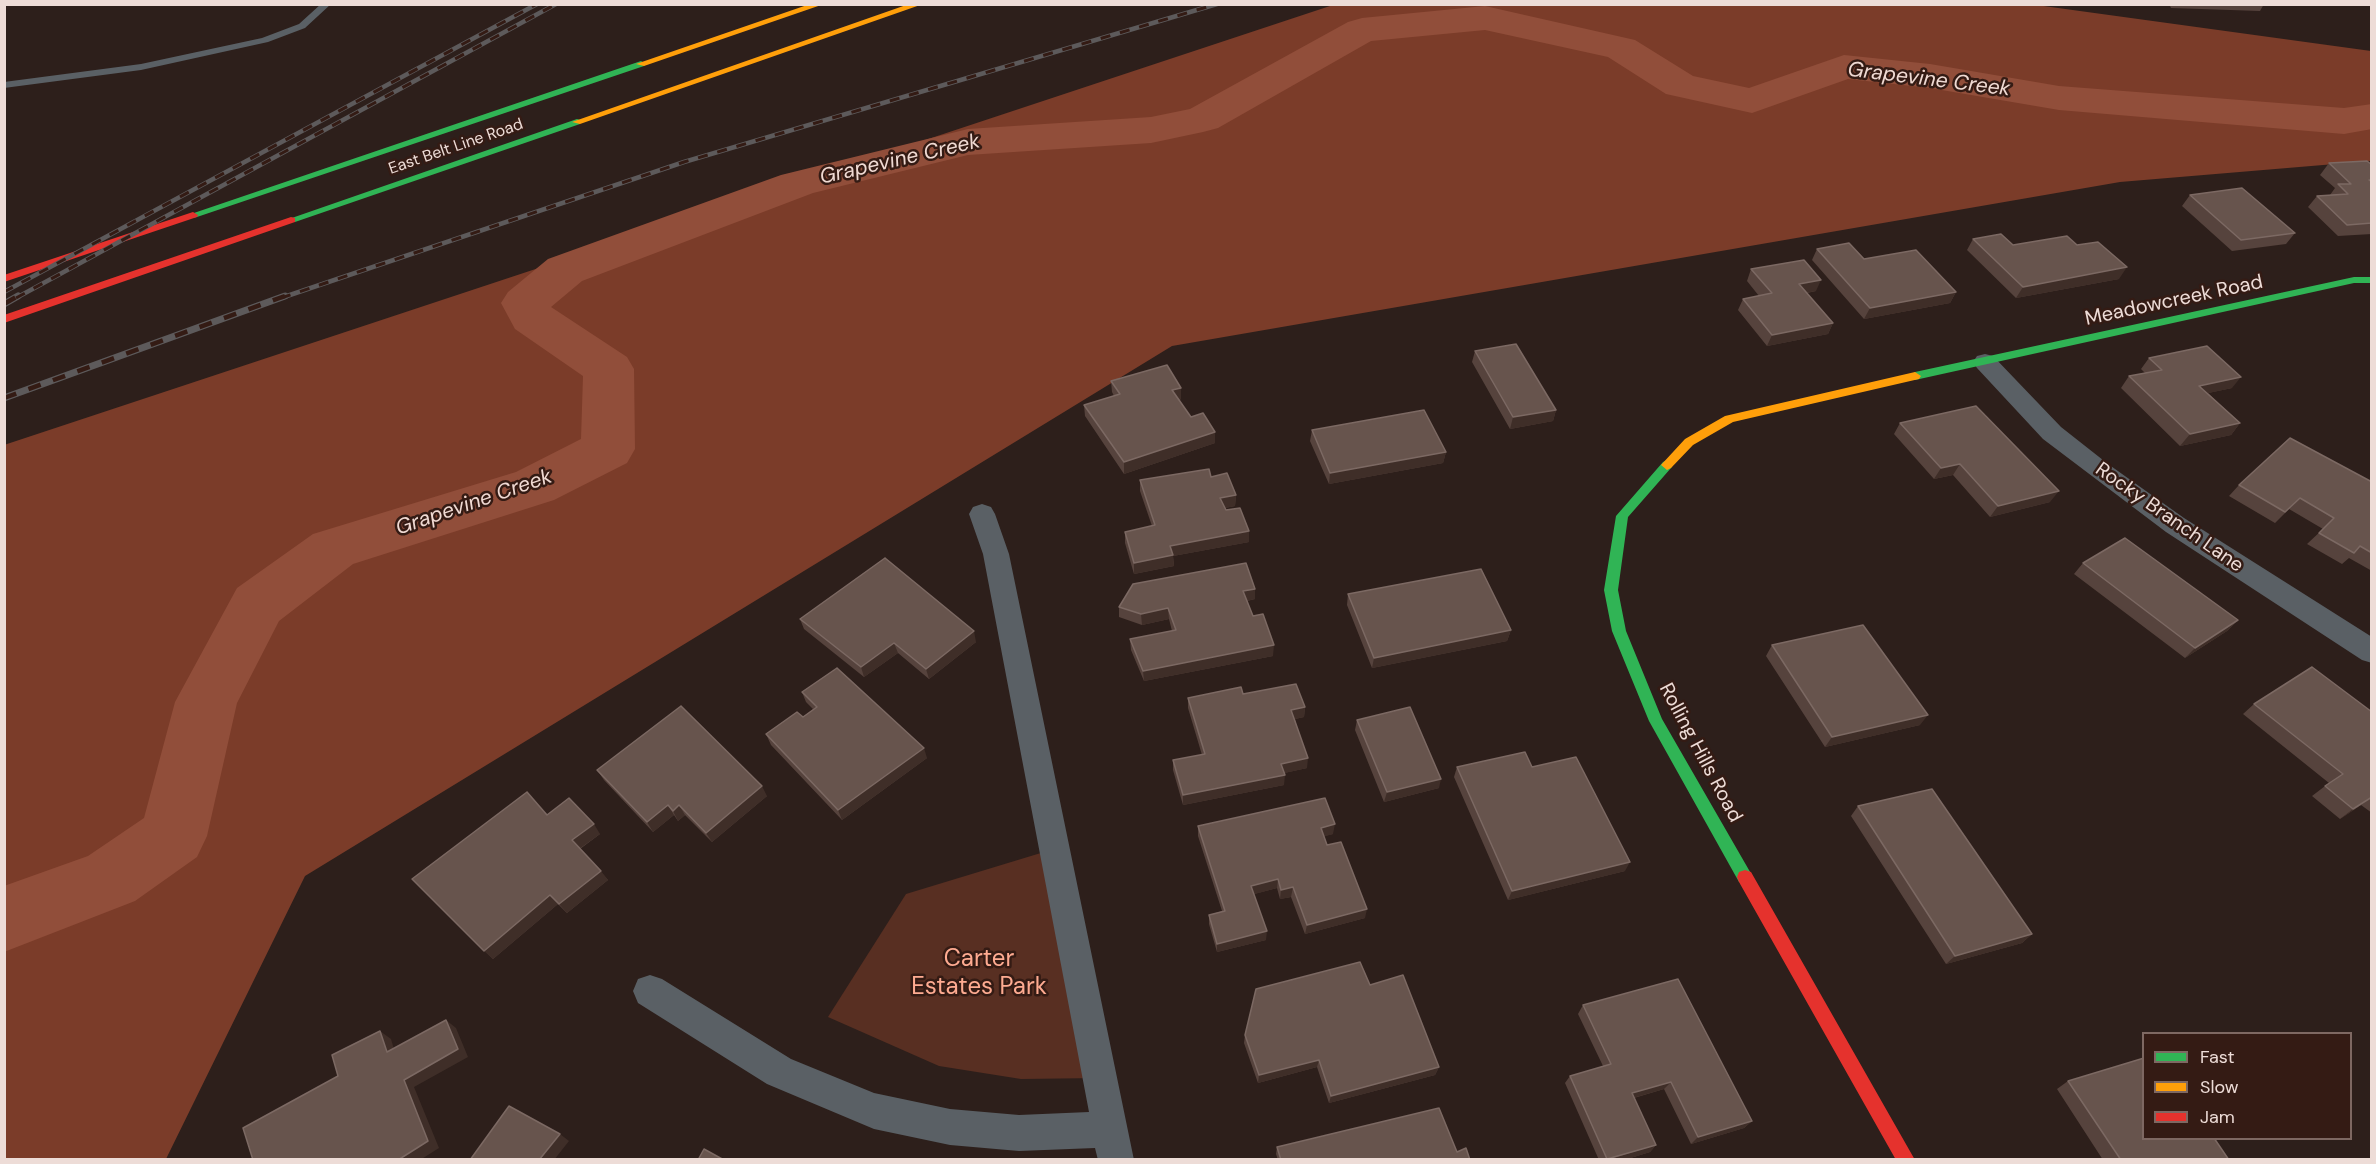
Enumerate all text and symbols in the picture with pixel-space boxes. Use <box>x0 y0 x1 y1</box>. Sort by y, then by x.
water label: Grapevine Creek <box>1846 58 2012 102</box>
street label: East Belt Line Road <box>386 115 526 179</box>
water label: Grapevine Creek <box>817 129 983 191</box>
street label: Meadowcreek Road <box>2083 270 2265 332</box>
street label: Rocky Branch Lane <box>2090 458 2248 578</box>
water label: Grapevine Creek <box>393 464 555 542</box>
street label: Rolling Hills Road <box>1653 679 1747 827</box>
park label: Carter Estates Park <box>911 946 1047 1002</box>
legend <box>2142 1032 2352 1140</box>
text: Fast <box>2200 1045 2235 1069</box>
text: Slow <box>2200 1075 2239 1099</box>
text: Jam <box>2200 1105 2235 1129</box>

